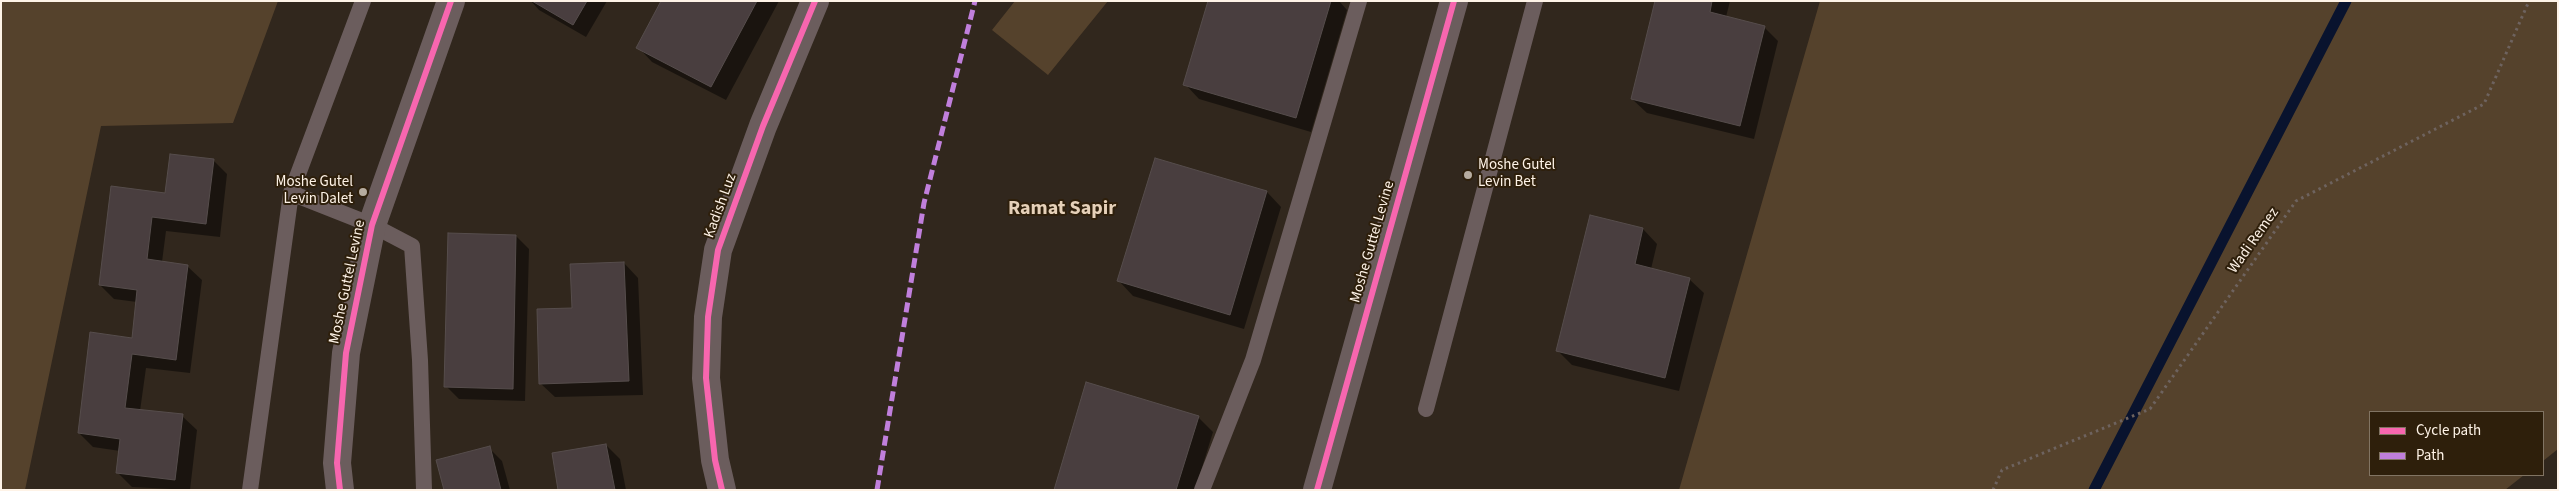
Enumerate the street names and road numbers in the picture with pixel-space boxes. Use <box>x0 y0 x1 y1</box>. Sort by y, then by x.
street label: Kadish Luz <box>701 171 741 241</box>
street label: Moshe Guttel Levine <box>1347 179 1399 305</box>
street label: Wadi Remez <box>2225 205 2283 277</box>
street label: Moshe Guttel Levine <box>326 218 370 346</box>

